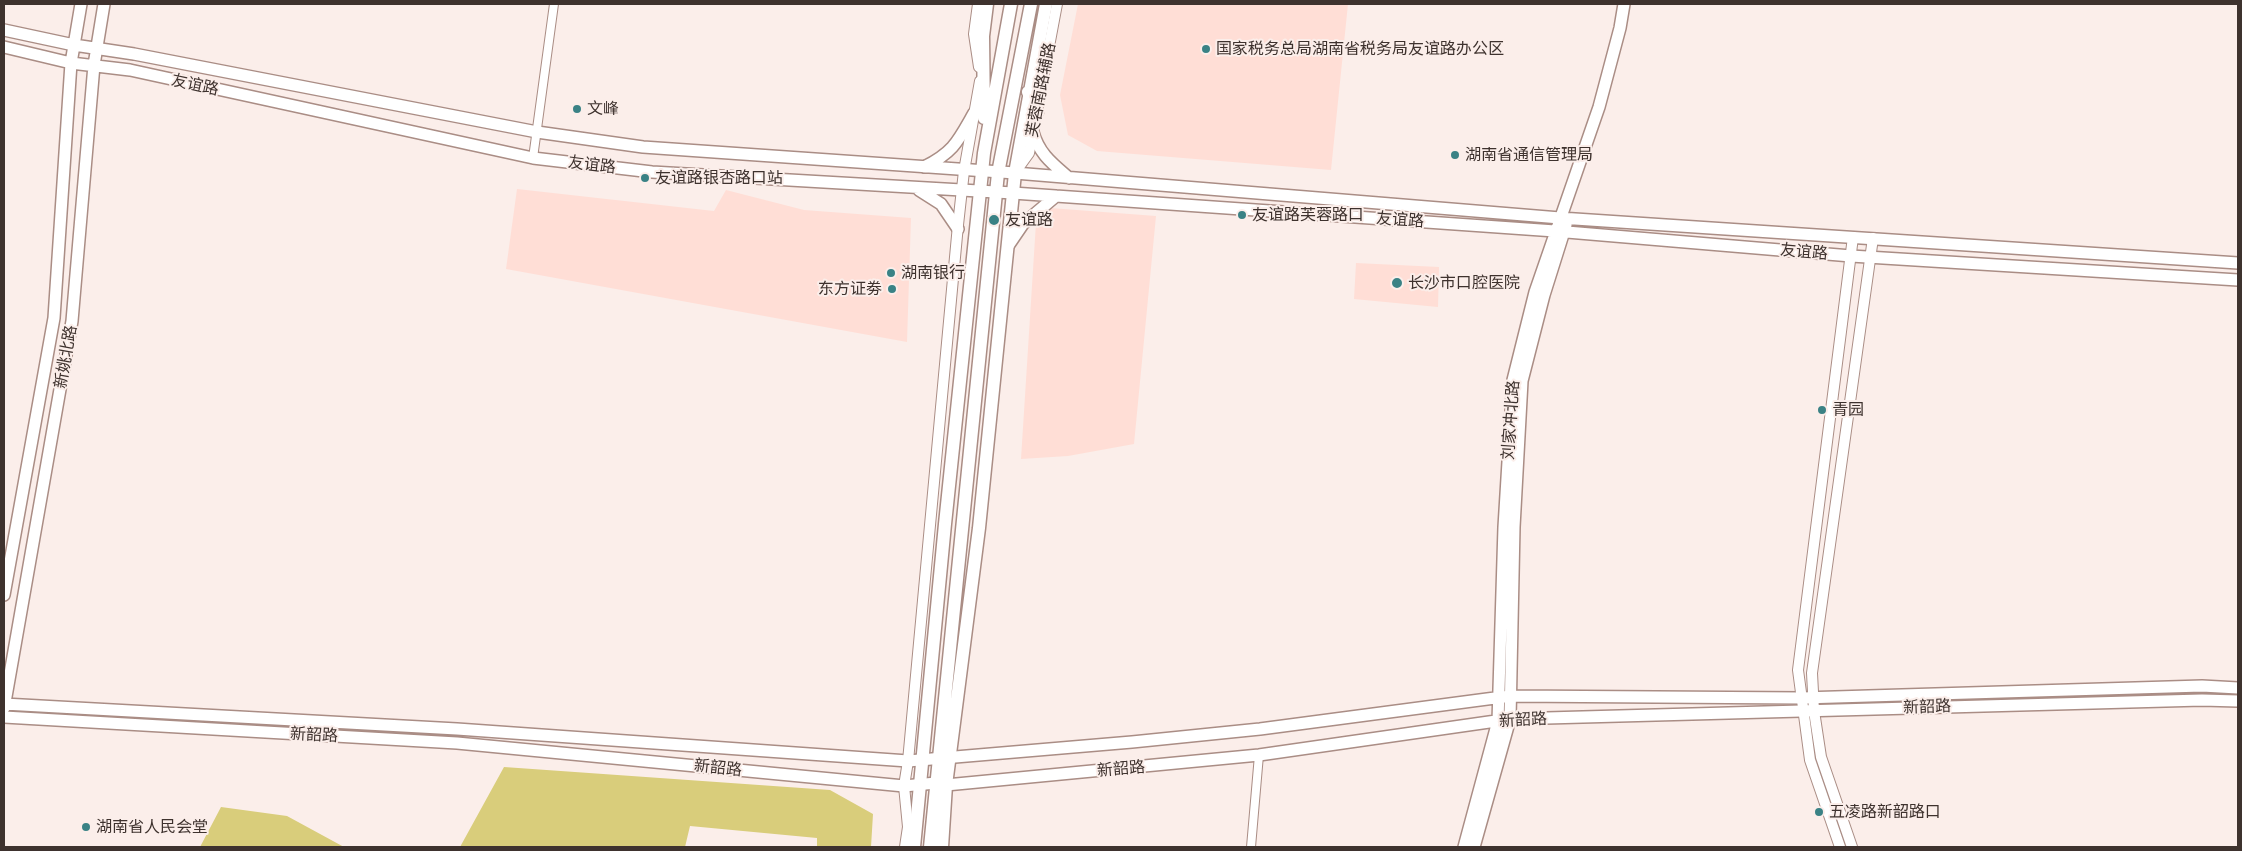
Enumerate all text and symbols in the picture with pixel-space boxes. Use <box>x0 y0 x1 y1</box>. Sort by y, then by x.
place label: 国家税务总局湖南省税务局友谊路办公区 <box>1216 39 1504 59</box>
street label: 芙蓉南路辅路 <box>1022 41 1060 139</box>
marker: 国家税务总局湖南省税务局友谊路办公区 <box>1200 43 1212 55</box>
street label: 友谊路 <box>170 71 220 99</box>
place label: 文峰 <box>587 99 619 119</box>
marker: 文峰 <box>571 103 583 115</box>
place label: 湖南省通信管理局 <box>1465 145 1593 165</box>
marker: 湖南省通信管理局 <box>1449 149 1461 161</box>
street label: 友谊路 <box>567 153 617 177</box>
place label: 友谊路银杏路口站 <box>655 168 783 188</box>
marker: 友谊路银杏路口站 <box>639 172 651 184</box>
place label: 友谊路芙蓉路口 <box>1252 205 1364 225</box>
marker: 友谊路芙蓉路口 <box>1236 209 1248 221</box>
street label: 友谊路 <box>1375 209 1425 231</box>
place label: 友谊路 <box>1005 210 1053 230</box>
marker: 友谊路 <box>987 213 1001 227</box>
street label: 友谊路 <box>1779 240 1829 264</box>
place label: 湖南银行 <box>901 263 965 283</box>
marker: 湖南银行 <box>885 267 897 279</box>
place label: 长沙市口腔医院 <box>1408 273 1520 293</box>
marker: 长沙市口腔医院 <box>1390 276 1404 290</box>
place label: 东方证劵 <box>818 279 882 299</box>
marker: 东方证劵 <box>886 283 898 295</box>
street label: 新姚北路 <box>51 324 81 390</box>
street label: 刘家冲北路 <box>1499 379 1523 461</box>
place label: 青园 <box>1832 400 1864 420</box>
marker: 青园 <box>1816 404 1828 416</box>
street label: 新韶路 <box>1903 697 1951 717</box>
street label: 新韶路 <box>1499 709 1547 731</box>
street label: 新韶路 <box>290 724 338 746</box>
street label: 新韶路 <box>693 756 743 780</box>
street label: 新韶路 <box>1096 757 1146 781</box>
place label: 五凌路新韶路口 <box>1829 802 1941 822</box>
marker: 五凌路新韶路口 <box>1813 806 1825 818</box>
place label: 湖南省人民会堂 <box>96 817 208 837</box>
marker: 湖南省人民会堂 <box>80 821 92 833</box>

